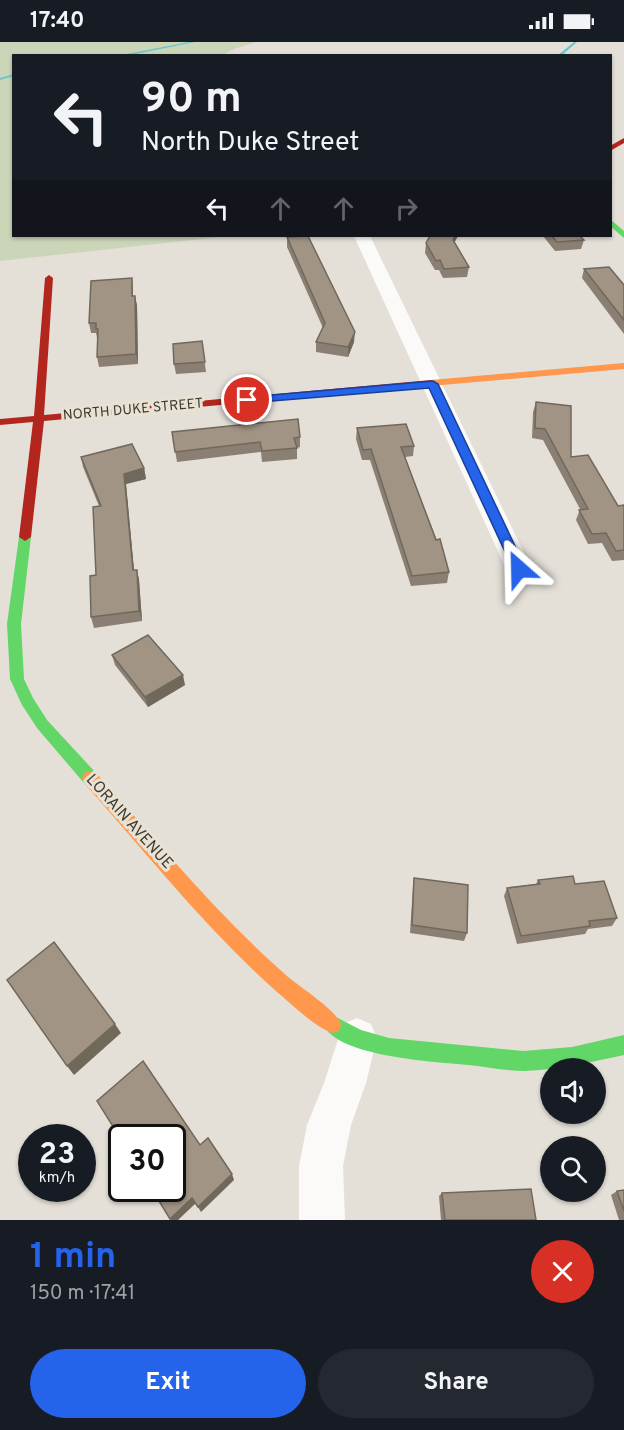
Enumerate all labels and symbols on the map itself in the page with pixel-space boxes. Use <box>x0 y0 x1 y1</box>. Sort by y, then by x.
pin <box>221 374 272 425</box>
street label: NORTH DUKE STREET <box>62 395 204 425</box>
position arrow <box>487 537 551 601</box>
street label: LORAIN AVENUE <box>81 770 177 874</box>
speed limit sign: 30 <box>108 1124 186 1202</box>

